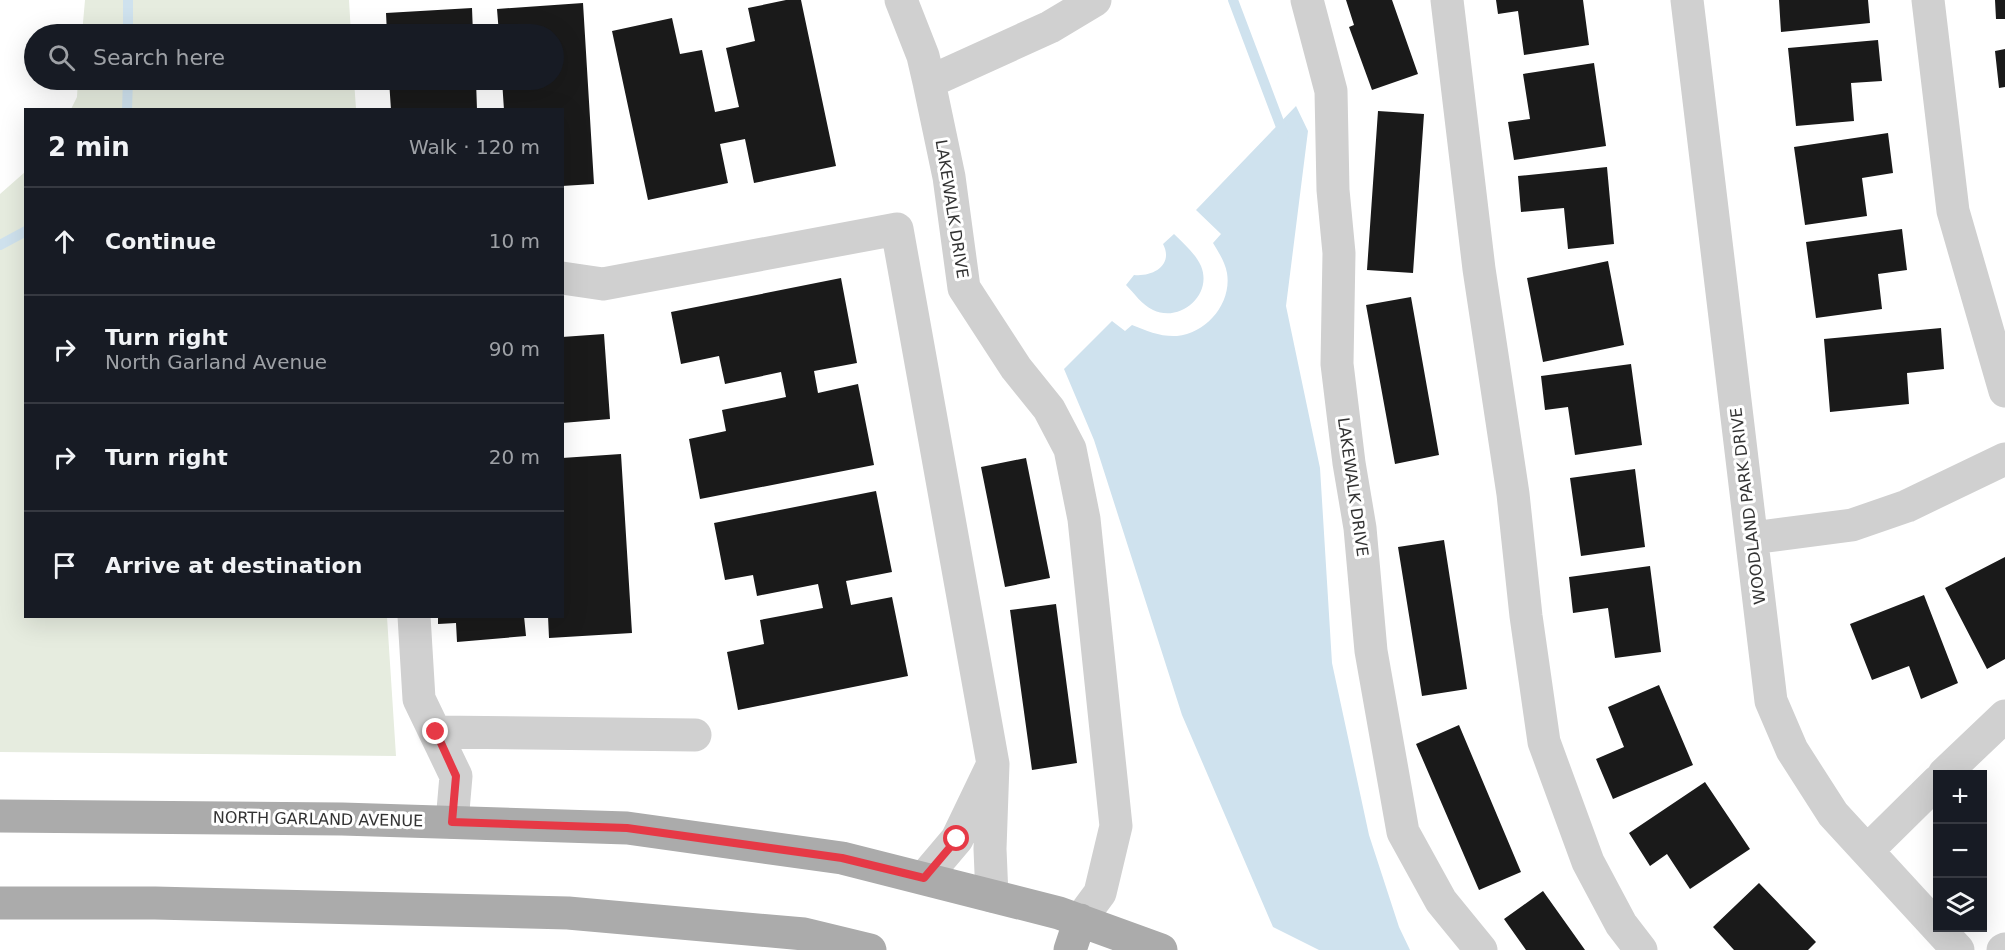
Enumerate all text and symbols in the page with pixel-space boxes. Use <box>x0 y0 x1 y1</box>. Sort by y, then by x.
search box <box>24 24 564 90</box>
icon: search <box>45 41 78 74</box>
text: Search here <box>93 45 225 70</box>
text: 2 min <box>48 132 130 162</box>
text: Walk · 120 m <box>409 135 540 159</box>
street label: LAKEWALK DRIVE <box>932 138 972 280</box>
icon: ahead <box>48 225 81 258</box>
text: Continue <box>105 229 216 254</box>
text: 10 m <box>489 229 540 253</box>
text: Turn right <box>105 325 228 350</box>
icon: right <box>48 333 81 366</box>
text: 90 m <box>489 337 540 361</box>
text: North Garland Avenue <box>105 350 327 374</box>
street label: WOODLAND PARK DRIVE <box>1726 406 1770 606</box>
street label: LAKEWALK DRIVE <box>1334 416 1372 558</box>
icon: right <box>48 441 81 474</box>
text: Turn right <box>105 445 228 470</box>
text: 20 m <box>489 445 540 469</box>
icon: arrive <box>48 549 81 582</box>
text: Arrive at destination <box>105 553 362 578</box>
route end <box>422 718 448 744</box>
map controls <box>1933 770 1987 932</box>
button: + <box>1933 770 1987 824</box>
street label: NORTH GARLAND AVENUE <box>213 808 423 830</box>
button: − <box>1933 824 1987 878</box>
route start <box>943 825 969 851</box>
button: layers <box>1933 878 1987 932</box>

